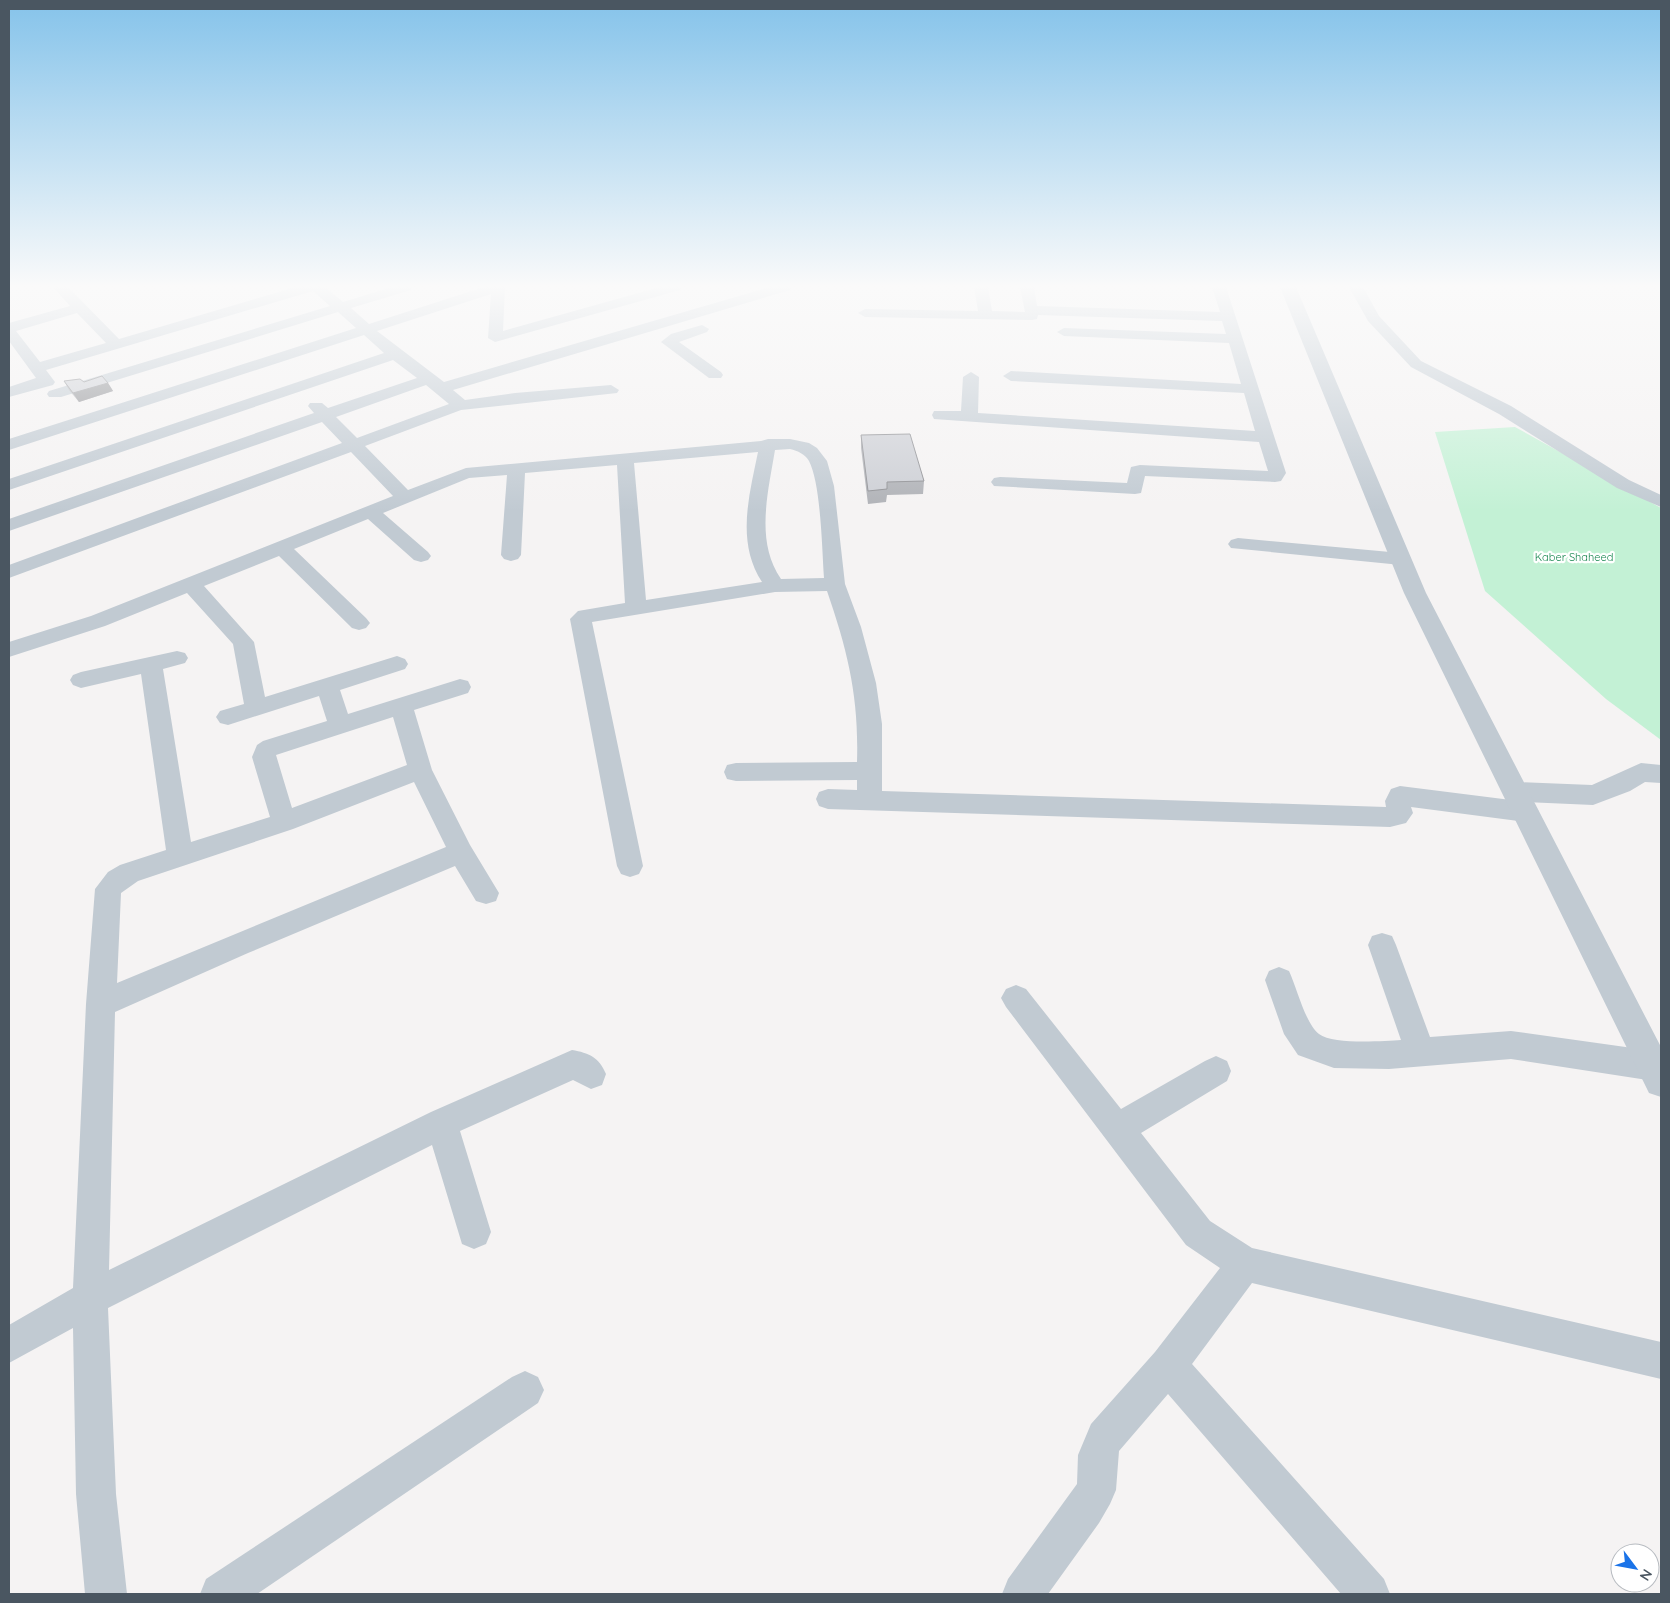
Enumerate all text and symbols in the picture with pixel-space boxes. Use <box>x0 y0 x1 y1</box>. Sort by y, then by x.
park label: Kaber Shaheed <box>1535 550 1613 564</box>
north arrow <box>1610 1543 1660 1593</box>
text: N <box>1636 1566 1656 1584</box>

